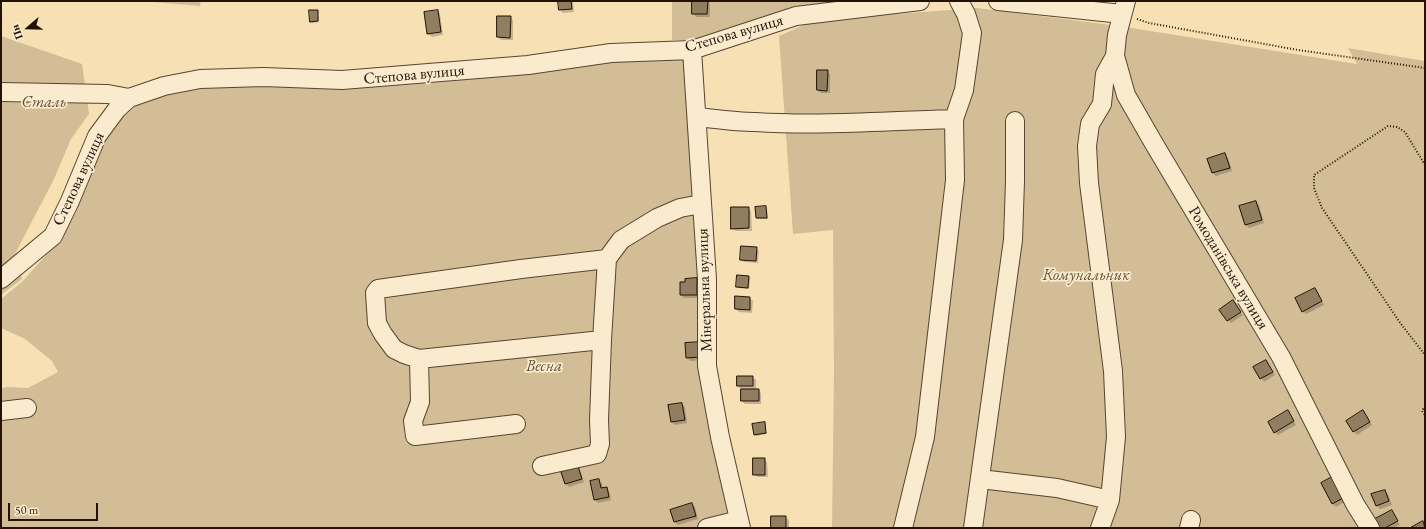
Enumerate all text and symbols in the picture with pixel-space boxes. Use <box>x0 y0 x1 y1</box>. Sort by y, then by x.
north arrow <box>8 8 48 48</box>
street label: Степова вулиця <box>683 11 785 57</box>
text: Пн <box>8 23 26 42</box>
street label: Степова вулиця <box>363 61 465 89</box>
park label: Сталь <box>22 93 66 113</box>
street label: Степова вулиця <box>49 129 109 229</box>
street label: Ромоданівська вулиця <box>1184 203 1272 333</box>
street label: Мінеральна вулиця <box>693 228 717 352</box>
park label: Комунальник <box>1042 266 1130 286</box>
park label: Весна <box>526 357 562 377</box>
scale bar <box>10 495 100 521</box>
text: 50 m <box>15 502 38 518</box>

